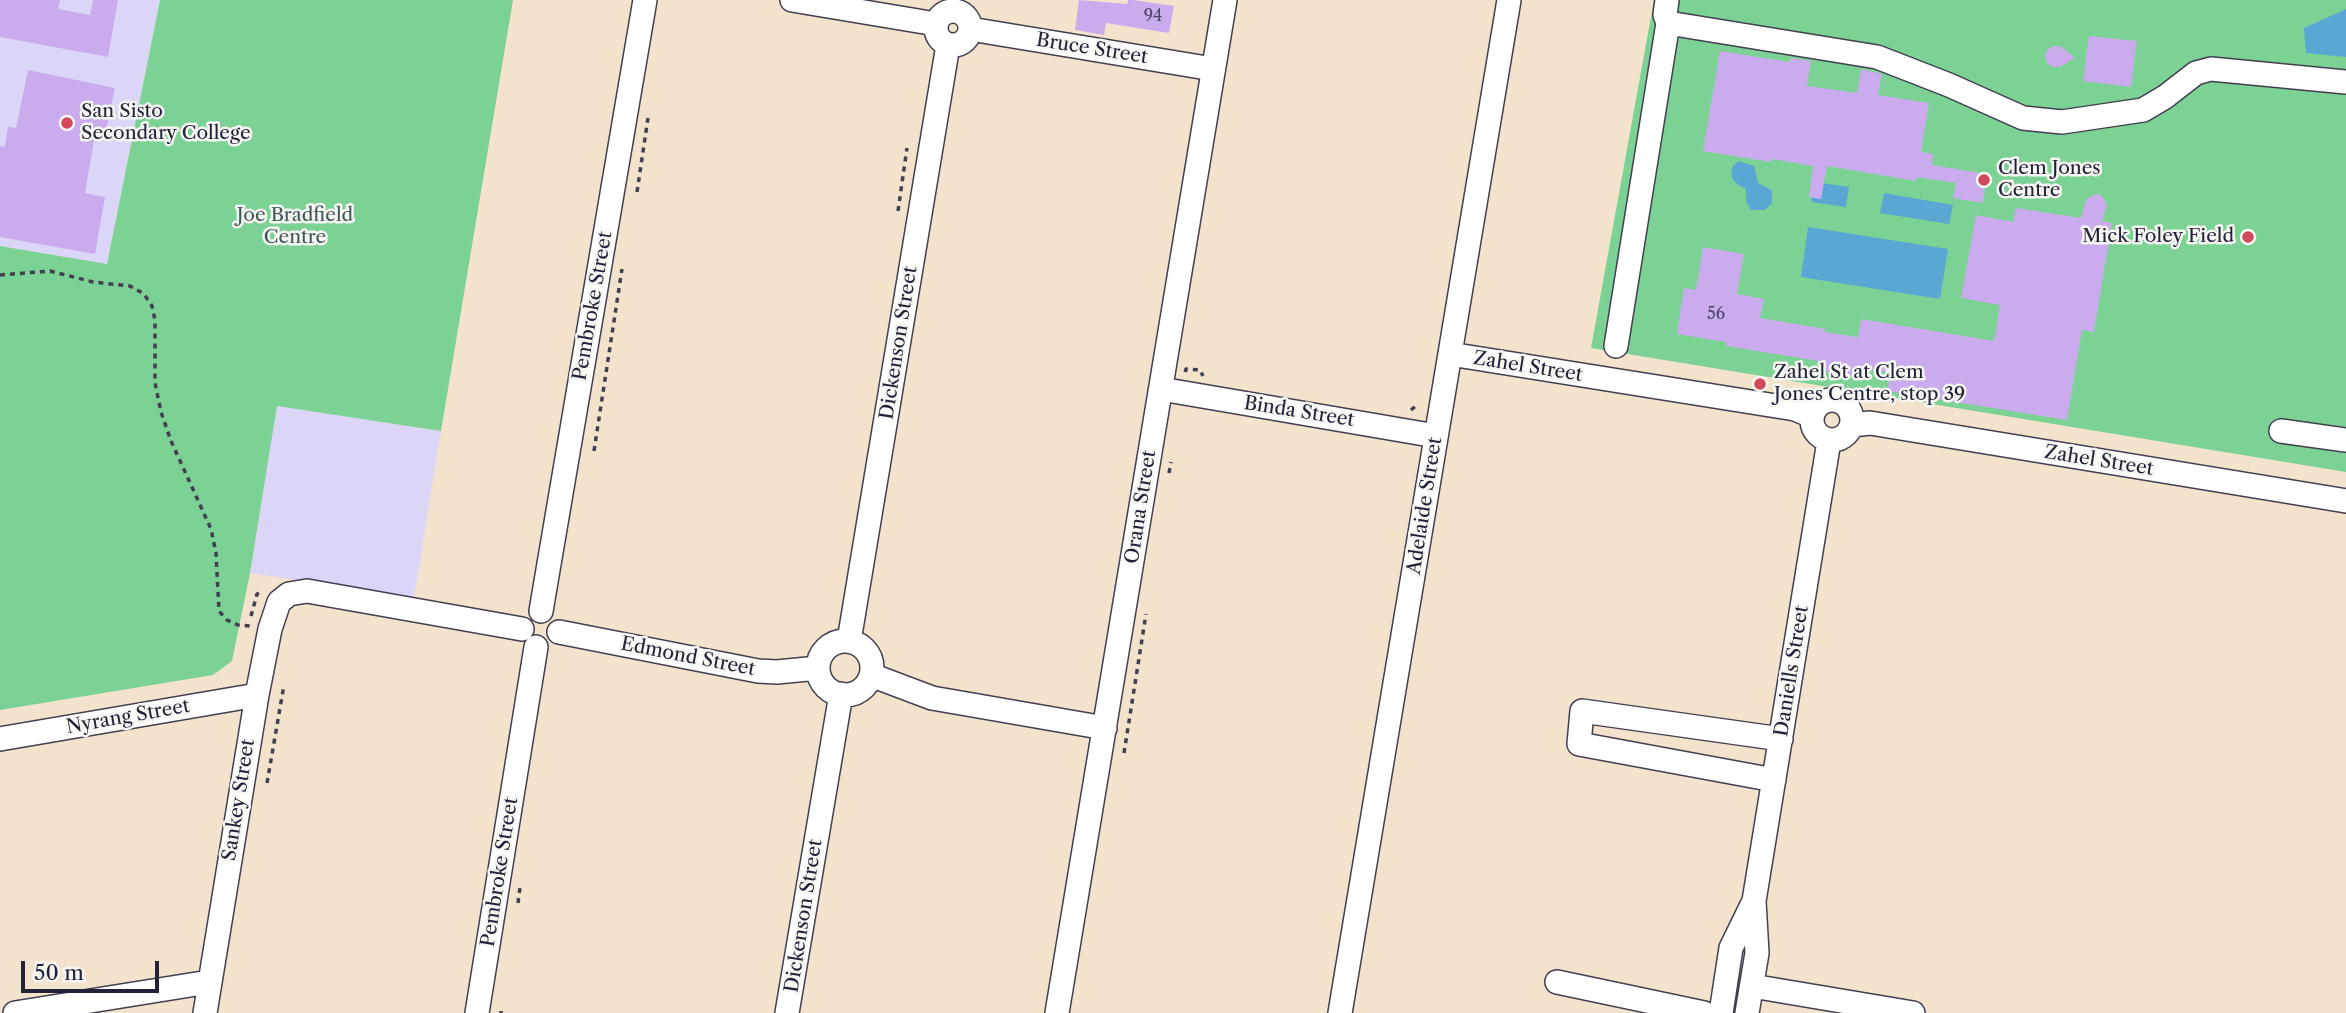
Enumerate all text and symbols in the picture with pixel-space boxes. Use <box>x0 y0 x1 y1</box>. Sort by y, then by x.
house number: 94 <box>1144 6 1162 26</box>
street label: Bruce Street <box>1035 29 1149 69</box>
place label: San Sisto Secondary College <box>81 101 251 145</box>
marker: San Sisto Secondary College <box>59 115 75 131</box>
place label: Clem Jones Centre <box>1998 158 2101 202</box>
marker: Clem Jones Centre <box>1976 172 1992 188</box>
park label: Joe Bradfield Centre <box>237 205 353 249</box>
place label: Mick Foley Field <box>2082 226 2234 248</box>
marker: Mick Foley Field <box>2240 229 2256 245</box>
street label: Pembroke Street <box>569 230 617 382</box>
street label: Dickenson Street <box>876 265 922 421</box>
house number: 56 <box>1707 304 1725 324</box>
street label: Zahel Street <box>1472 347 1584 387</box>
place label: Zahel St at Clem Jones Centre, stop 39 <box>1774 362 1965 406</box>
marker: Zahel St at Clem Jones Centre, stop 39 <box>1752 376 1768 392</box>
street label: Binda Street <box>1242 392 1356 432</box>
street label: Adelaide Street <box>1403 436 1447 576</box>
street label: Zahel Street <box>2043 441 2155 481</box>
street label: Orana Street <box>1121 449 1161 565</box>
street label: Daniells Street <box>1770 604 1814 738</box>
street label: Edmond Street <box>619 633 757 681</box>
street label: Nyrang Street <box>65 695 191 739</box>
street label: Sankey Street <box>218 737 260 863</box>
street label: Pembroke Street <box>477 796 523 948</box>
street label: Dickenson Street <box>781 838 827 994</box>
scale bar <box>24 946 163 990</box>
text: 50 m <box>34 960 84 985</box>

